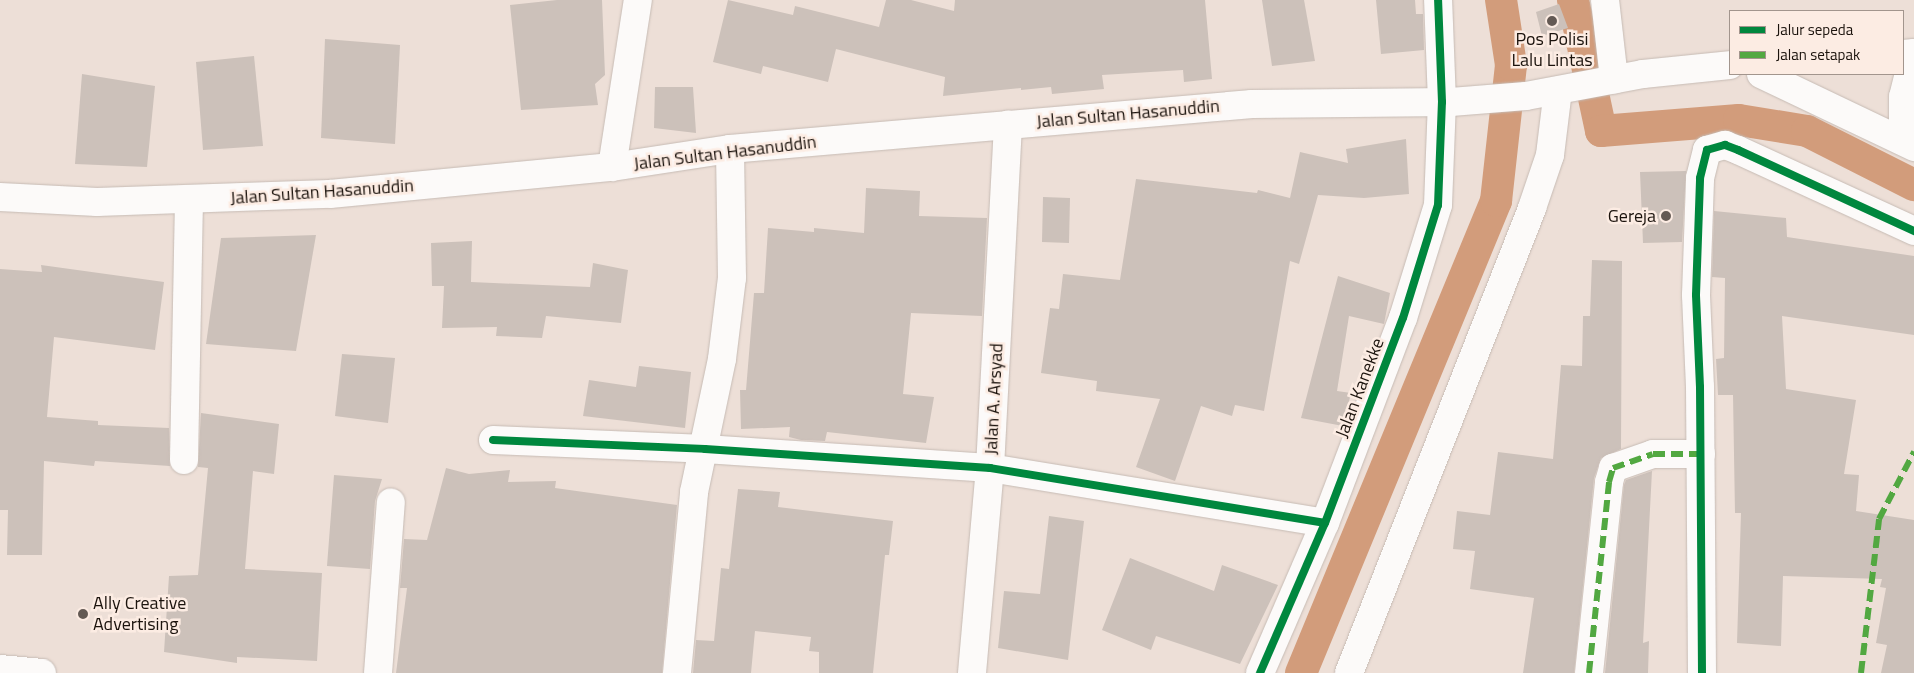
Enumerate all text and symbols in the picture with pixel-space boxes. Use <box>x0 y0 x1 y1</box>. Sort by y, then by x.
legend <box>1729 10 1904 75</box>
marker: Pos Polisi Lalu Lintas <box>1546 15 1558 27</box>
text: Jalur sepeda <box>1776 18 1853 41</box>
place label: Pos Polisi Lalu Lintas <box>1511 29 1593 72</box>
text: Jalan setapak <box>1776 43 1860 66</box>
street label: Jalan Sultan Hasanuddin <box>1035 95 1221 133</box>
street label: Jalan Sultan Hasanuddin <box>632 131 818 175</box>
street label: Jalan Sultan Hasanuddin <box>230 175 414 209</box>
place label: Gereja <box>1608 205 1656 227</box>
marker: Gereja <box>1660 210 1672 222</box>
street label: Jalan Kanekke <box>1331 335 1389 441</box>
street label: Jalan A. Arsyad <box>980 343 1008 455</box>
place label: Ally Creative Advertising <box>93 593 186 636</box>
marker: Ally Creative Advertising <box>77 608 89 620</box>

